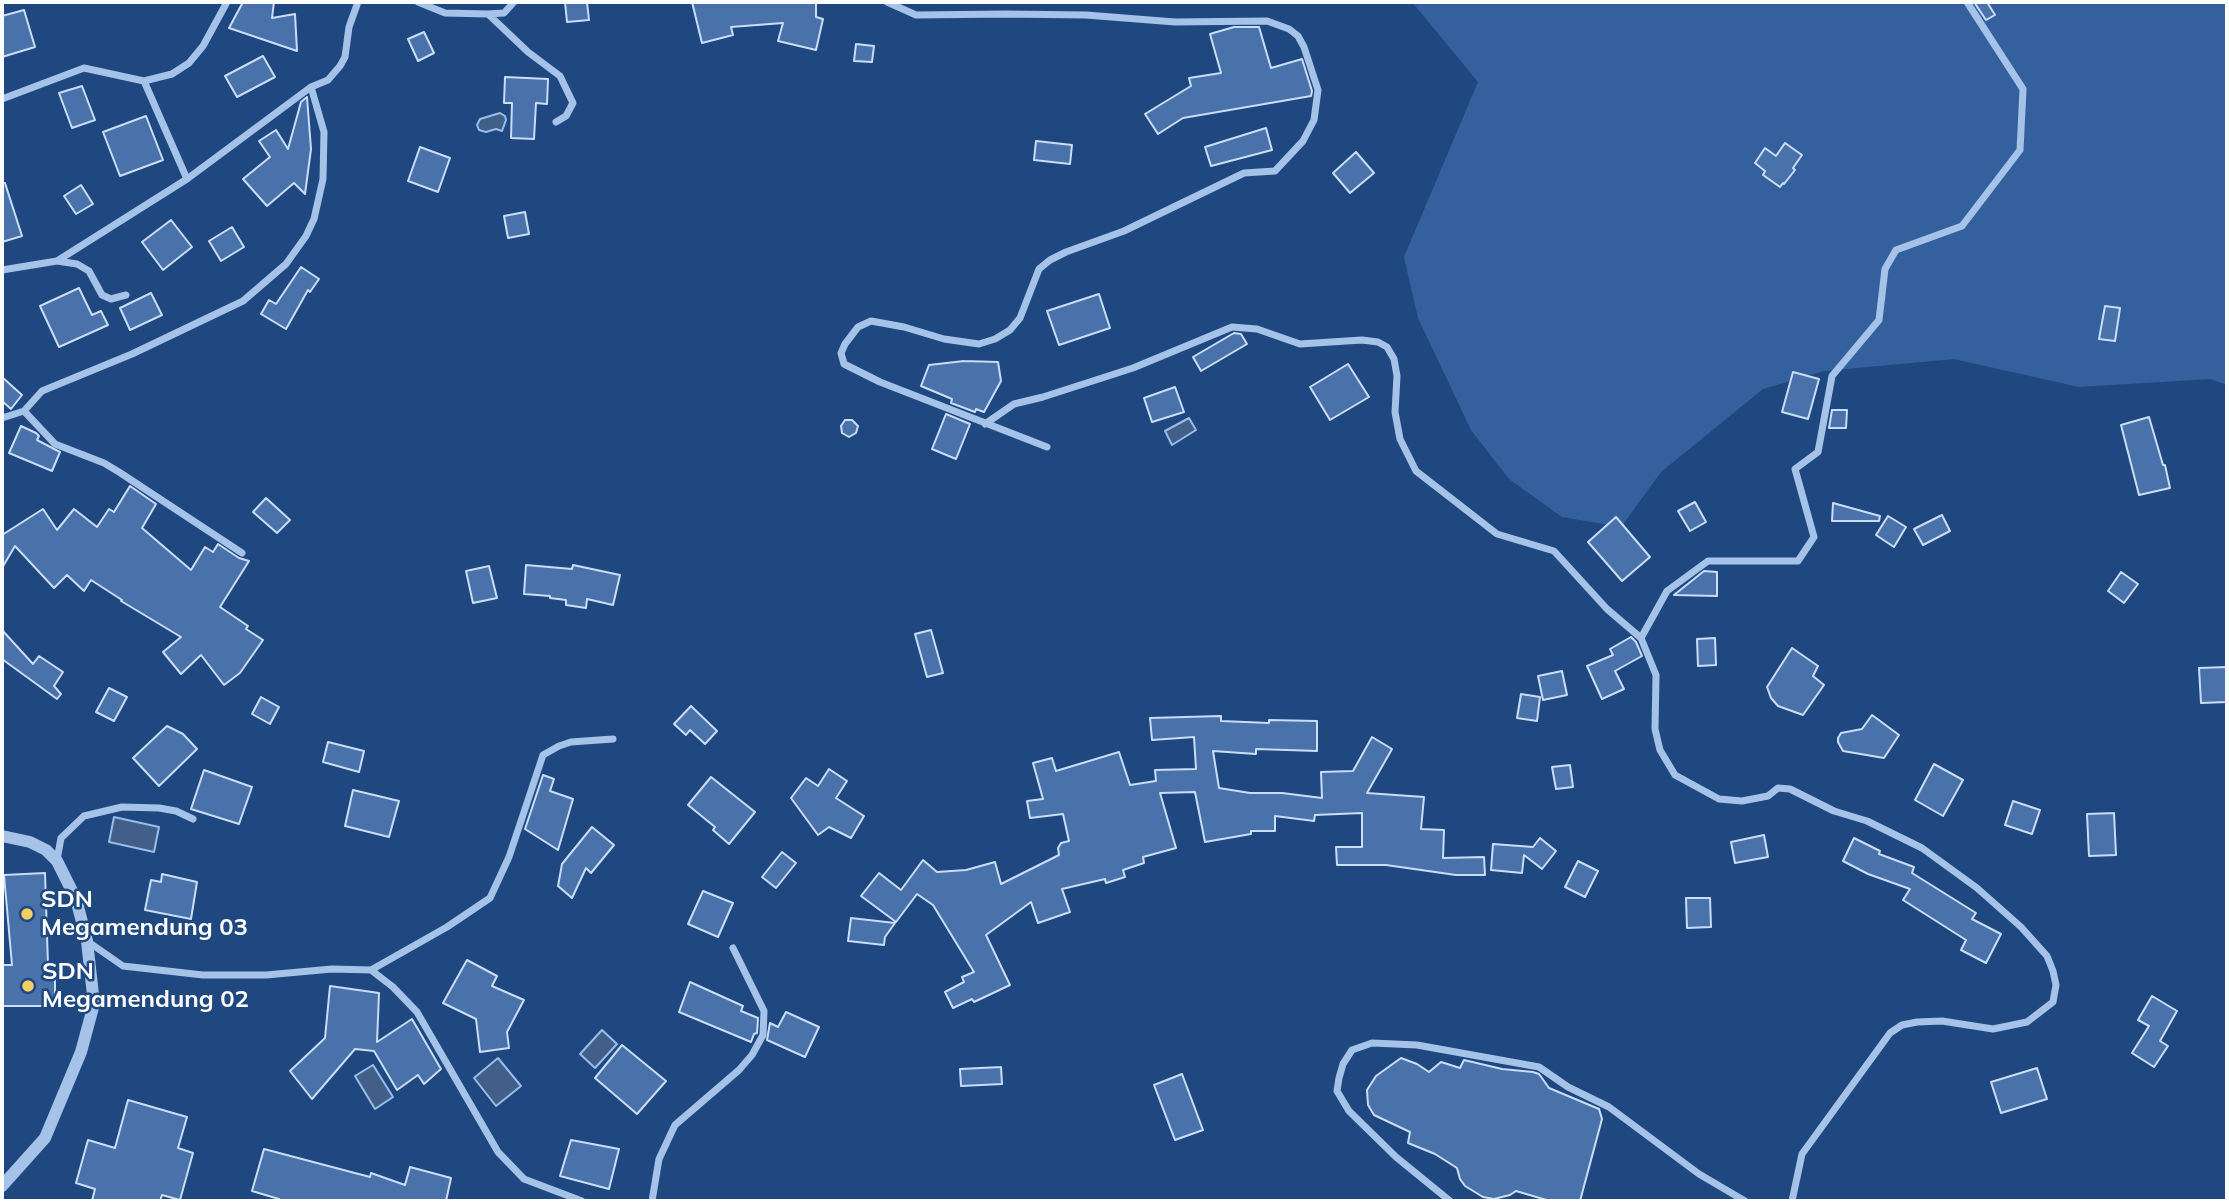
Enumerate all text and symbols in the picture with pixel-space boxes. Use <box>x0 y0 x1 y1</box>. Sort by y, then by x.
place label: SDN Megamendung 03 <box>41 886 248 942</box>
marker: SDN Megamendung 03 <box>19 906 35 922</box>
place label: SDN Megamendung 02 <box>42 958 249 1014</box>
marker: SDN Megamendung 02 <box>20 978 36 994</box>

